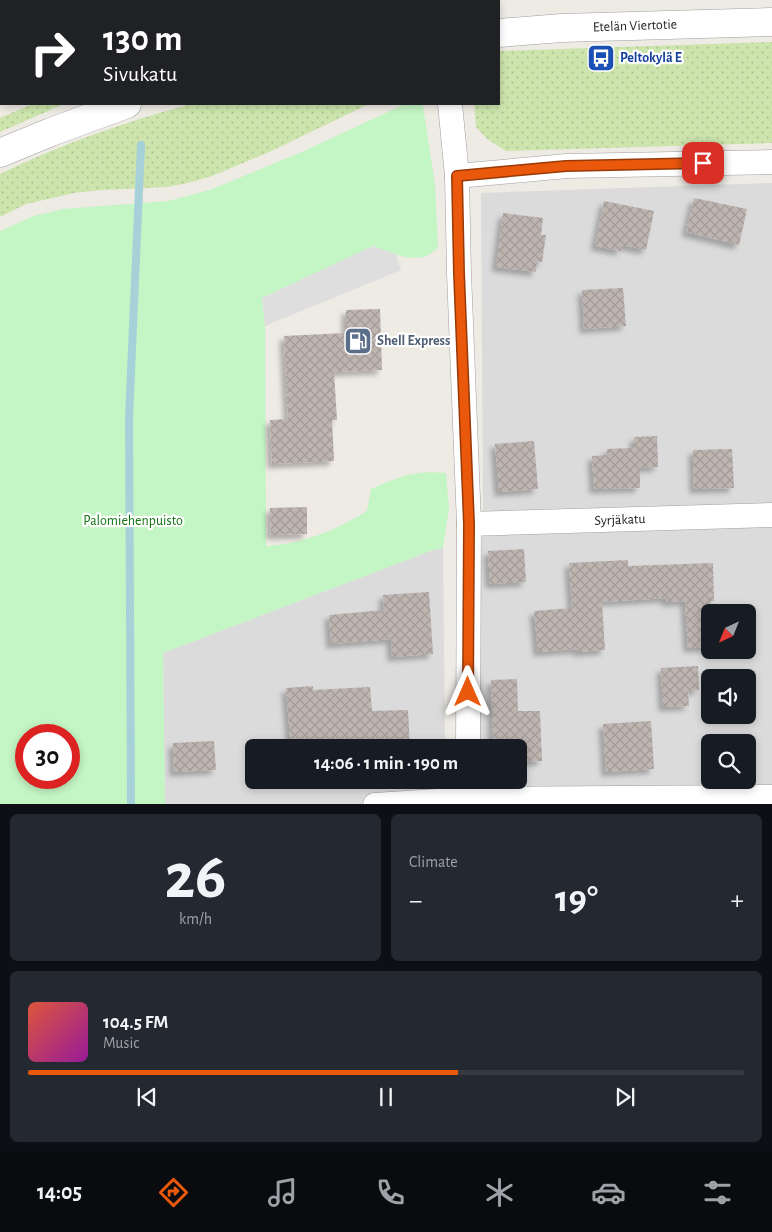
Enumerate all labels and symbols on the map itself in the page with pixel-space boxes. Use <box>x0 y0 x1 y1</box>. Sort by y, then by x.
street label: Etelän Viertotie <box>593 18 677 34</box>
bus stop icon: Peltokylä E <box>586 43 616 73</box>
place label: Peltokylä E <box>620 51 682 65</box>
pin <box>682 142 724 184</box>
fuel station icon: Shell Express <box>343 326 373 356</box>
place label: Shell Express <box>377 334 450 348</box>
street label: Syrjäkatu <box>594 512 646 528</box>
park label: Palomiehenpuisto <box>83 514 183 528</box>
north arrow <box>701 604 756 659</box>
position arrow <box>441 665 493 717</box>
speed limit sign: 30 <box>15 724 80 789</box>

